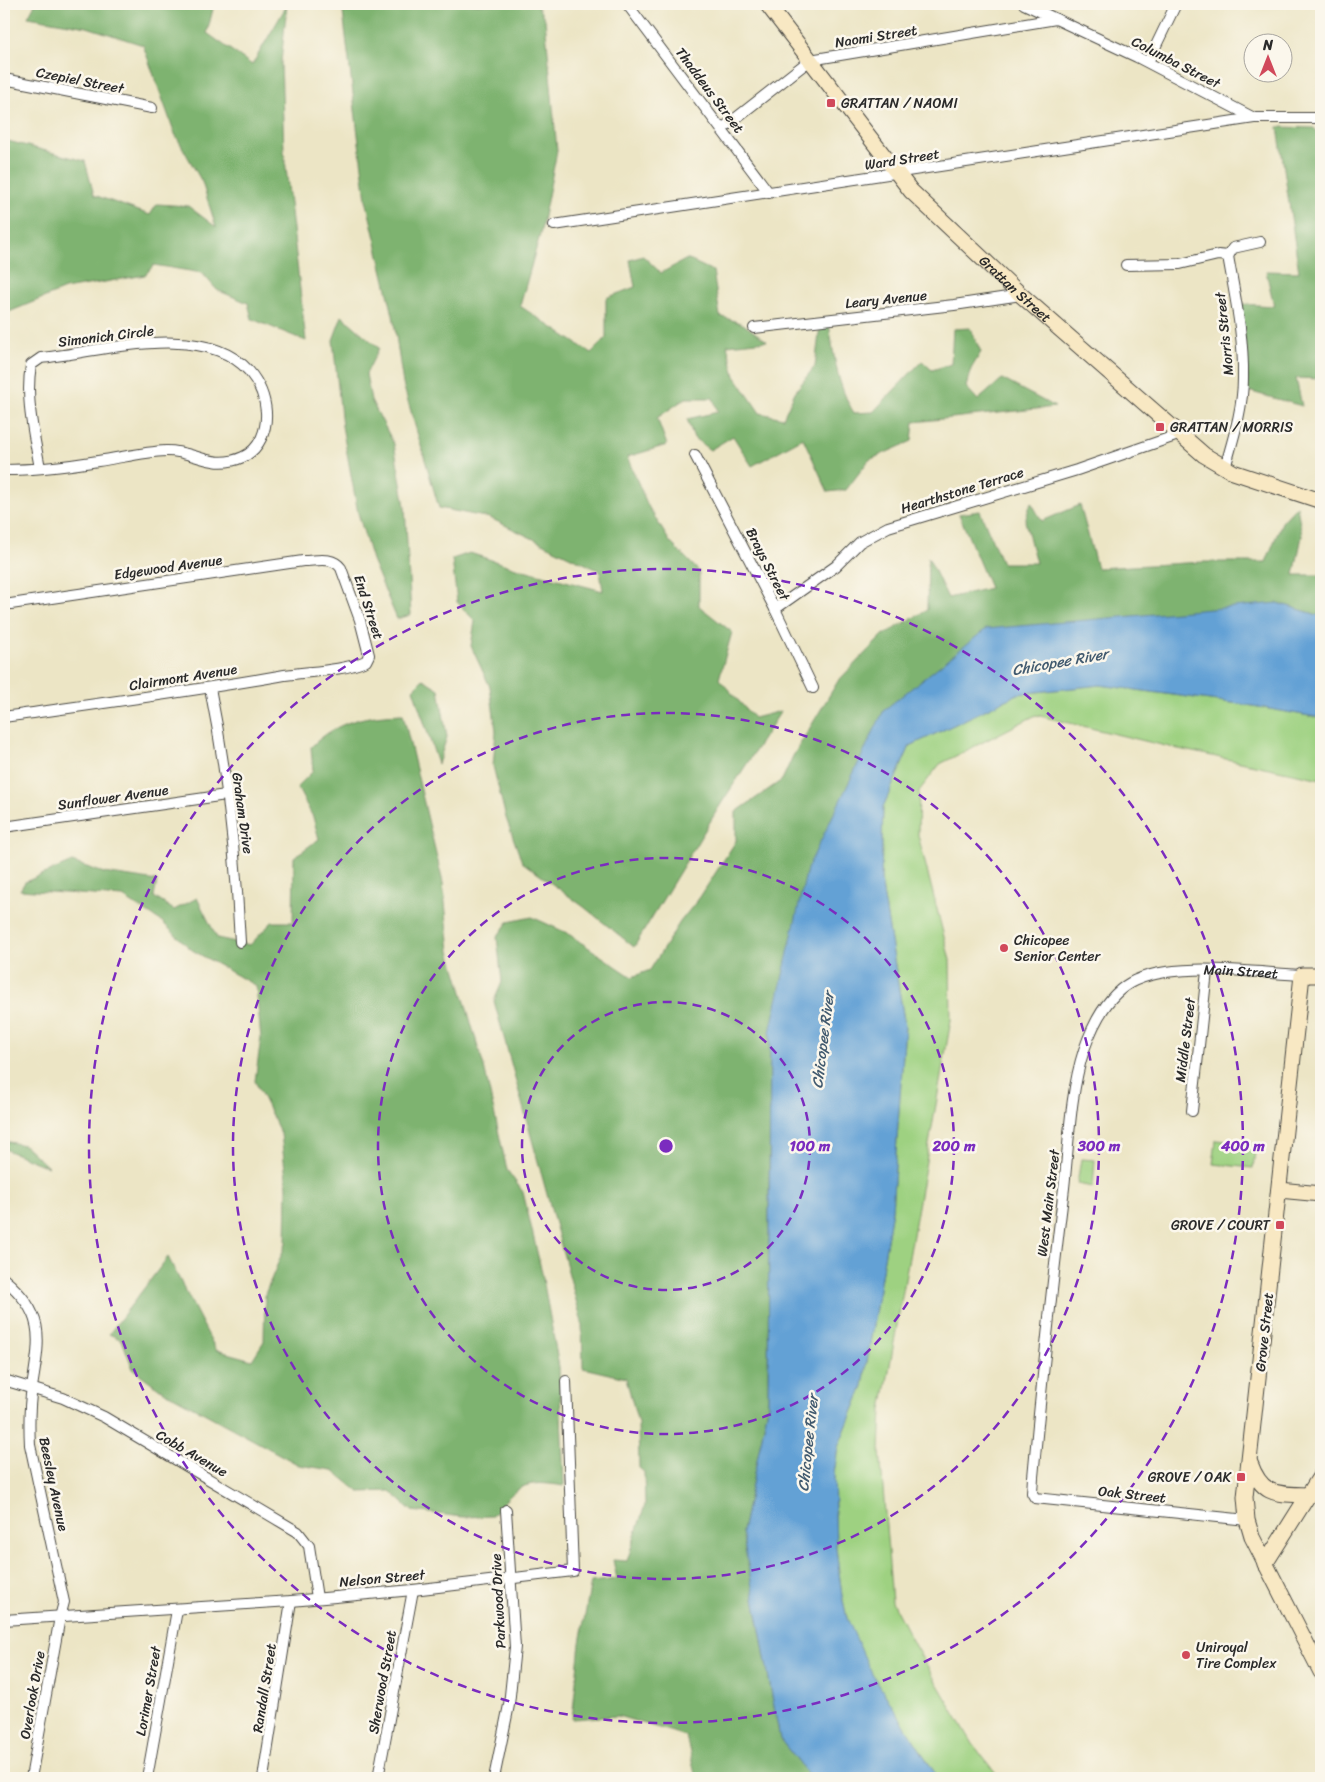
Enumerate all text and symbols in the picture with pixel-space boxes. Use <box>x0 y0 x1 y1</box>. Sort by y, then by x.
street label: Naomi Street <box>833 18 919 55</box>
street label: Columba Street <box>1127 29 1226 96</box>
north arrow <box>1242 32 1292 82</box>
text: N <box>1262 33 1273 58</box>
street label: Thaddeus Street <box>669 42 751 139</box>
street label: Czepiel Street <box>34 60 127 102</box>
place label: GRATTAN / NAOMI <box>841 91 959 116</box>
marker: GRATTAN / NAOMI <box>825 97 837 109</box>
street label: Ward Street <box>863 141 941 178</box>
street label: Grattan Street <box>973 249 1057 329</box>
street label: Leary Avenue <box>844 283 928 316</box>
street label: Morris Street <box>1208 290 1241 377</box>
street label: Simonich Circle <box>57 318 155 355</box>
place label: GRATTAN / MORRIS <box>1170 415 1293 440</box>
marker: GRATTAN / MORRIS <box>1154 421 1166 433</box>
street label: Hearthstone Terrace <box>897 460 1027 521</box>
street label: Brays Street <box>738 523 797 606</box>
street label: Edgewood Avenue <box>112 548 224 587</box>
street label: End Street <box>346 571 391 643</box>
water label: Chicopee River <box>1010 640 1113 683</box>
street label: Clairmont Avenue <box>127 657 239 698</box>
street label: Graham Drive <box>224 771 261 855</box>
street label: Sunflower Avenue <box>56 777 170 818</box>
place label: Chicopee Senior Center <box>1014 928 1102 969</box>
marker: Chicopee Senior Center <box>998 942 1010 954</box>
street label: Main Street <box>1203 958 1279 986</box>
water label: Chicopee River <box>804 988 842 1090</box>
street label: Middle Street <box>1168 995 1203 1084</box>
text: 100 m <box>790 1133 831 1159</box>
text: 200 m <box>931 1133 976 1159</box>
text: 300 m <box>1077 1133 1121 1159</box>
text: 400 m <box>1220 1133 1265 1159</box>
centre of rings <box>657 1137 675 1155</box>
street label: West Main Street <box>1030 1147 1068 1258</box>
place label: GROVE / COURT <box>1171 1213 1271 1238</box>
marker: GROVE / COURT <box>1274 1219 1286 1231</box>
street label: Grove Street <box>1248 1291 1281 1373</box>
water label: Chicopee River <box>790 1391 826 1493</box>
street label: Cobb Avenue <box>151 1423 233 1484</box>
street label: Beesley Avenue <box>31 1435 76 1534</box>
place label: GROVE / OAK <box>1148 1465 1232 1490</box>
marker: GROVE / OAK <box>1235 1471 1247 1483</box>
street label: Oak Street <box>1097 1479 1167 1510</box>
street label: Parkwood Drive <box>484 1553 513 1649</box>
street label: Nelson Street <box>338 1562 427 1595</box>
street label: Sherwood Street <box>361 1628 404 1736</box>
place label: Uniroyal Tire Complex <box>1196 1635 1277 1676</box>
street label: Randall Street <box>245 1642 284 1735</box>
street label: Lorimer Street <box>128 1643 169 1738</box>
street label: Overlook Drive <box>12 1649 53 1741</box>
marker: Uniroyal Tire Complex <box>1180 1649 1192 1661</box>

